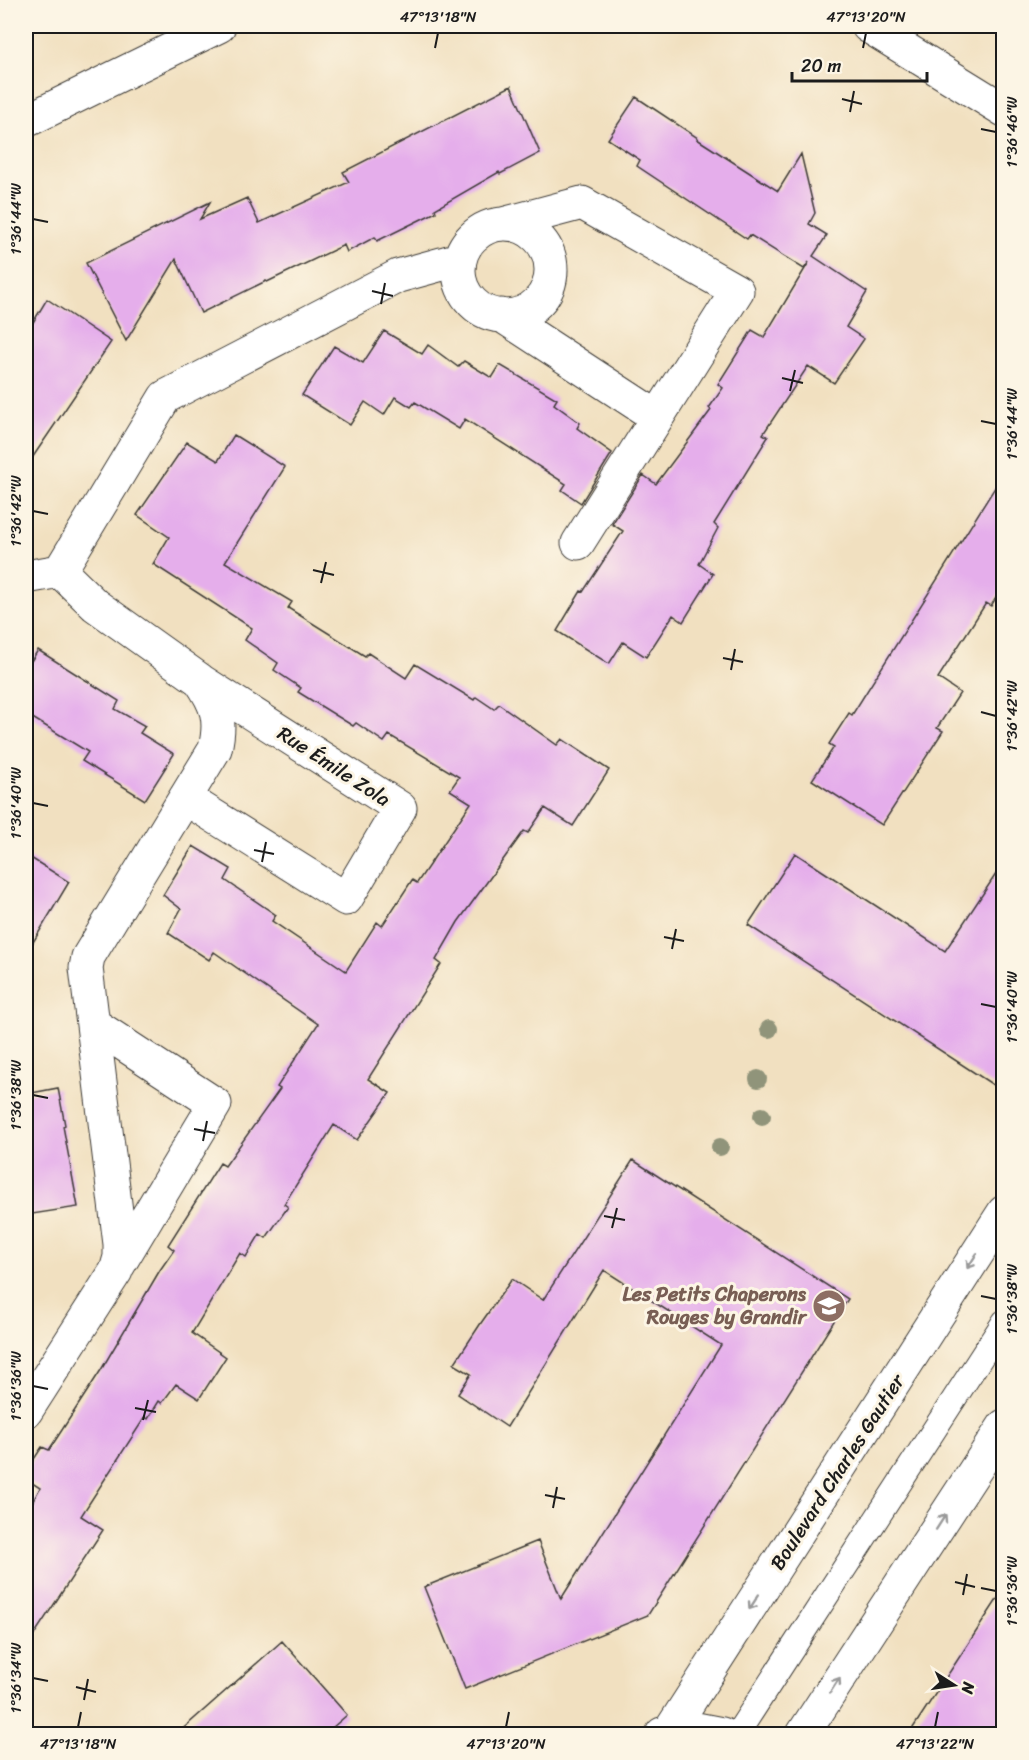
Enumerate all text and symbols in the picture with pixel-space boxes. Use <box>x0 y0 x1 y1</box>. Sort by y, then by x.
text: 47°13'18"N <box>400 4 477 30</box>
text: 47°13'20"N <box>826 4 906 30</box>
scale bar <box>792 45 927 83</box>
text: 20 m <box>801 50 841 82</box>
text: 1°36'46"W <box>999 96 1025 167</box>
text: 1°36'44"W <box>3 183 29 255</box>
text: 1°36'44"W <box>999 388 1025 460</box>
text: 1°36'42"W <box>3 475 29 547</box>
text: 1°36'42"W <box>999 680 1025 752</box>
street label: Rue Émile Zola <box>270 717 397 816</box>
text: 1°36'40"W <box>3 767 29 839</box>
text: 1°36'40"W <box>999 971 1025 1043</box>
text: 1°36'38"W <box>3 1059 29 1130</box>
one-way arrow <box>966 1252 978 1269</box>
text: 1°36'38"W <box>999 1263 1025 1334</box>
place label: Les Petits Chaperons Rouges by Grandir <box>622 1277 808 1335</box>
school or university icon: Les Petits Chaperons Rouges by Grandir <box>811 1288 847 1324</box>
text: 1°36'36"W <box>3 1351 29 1421</box>
street label: Boulevard Charles Gautier <box>761 1365 915 1578</box>
one-way arrow <box>935 1514 947 1531</box>
text: 1°36'36"W <box>999 1556 1025 1626</box>
one-way arrow <box>747 1593 759 1610</box>
text: 1°36'34"W <box>3 1642 29 1713</box>
north arrow <box>924 1655 984 1715</box>
one-way arrow <box>829 1677 841 1694</box>
text: N <box>953 1679 984 1697</box>
text: 47°13'18"N <box>40 1731 117 1757</box>
text: 47°13'20"N <box>466 1731 546 1757</box>
text: 47°13'22"N <box>896 1731 975 1757</box>

